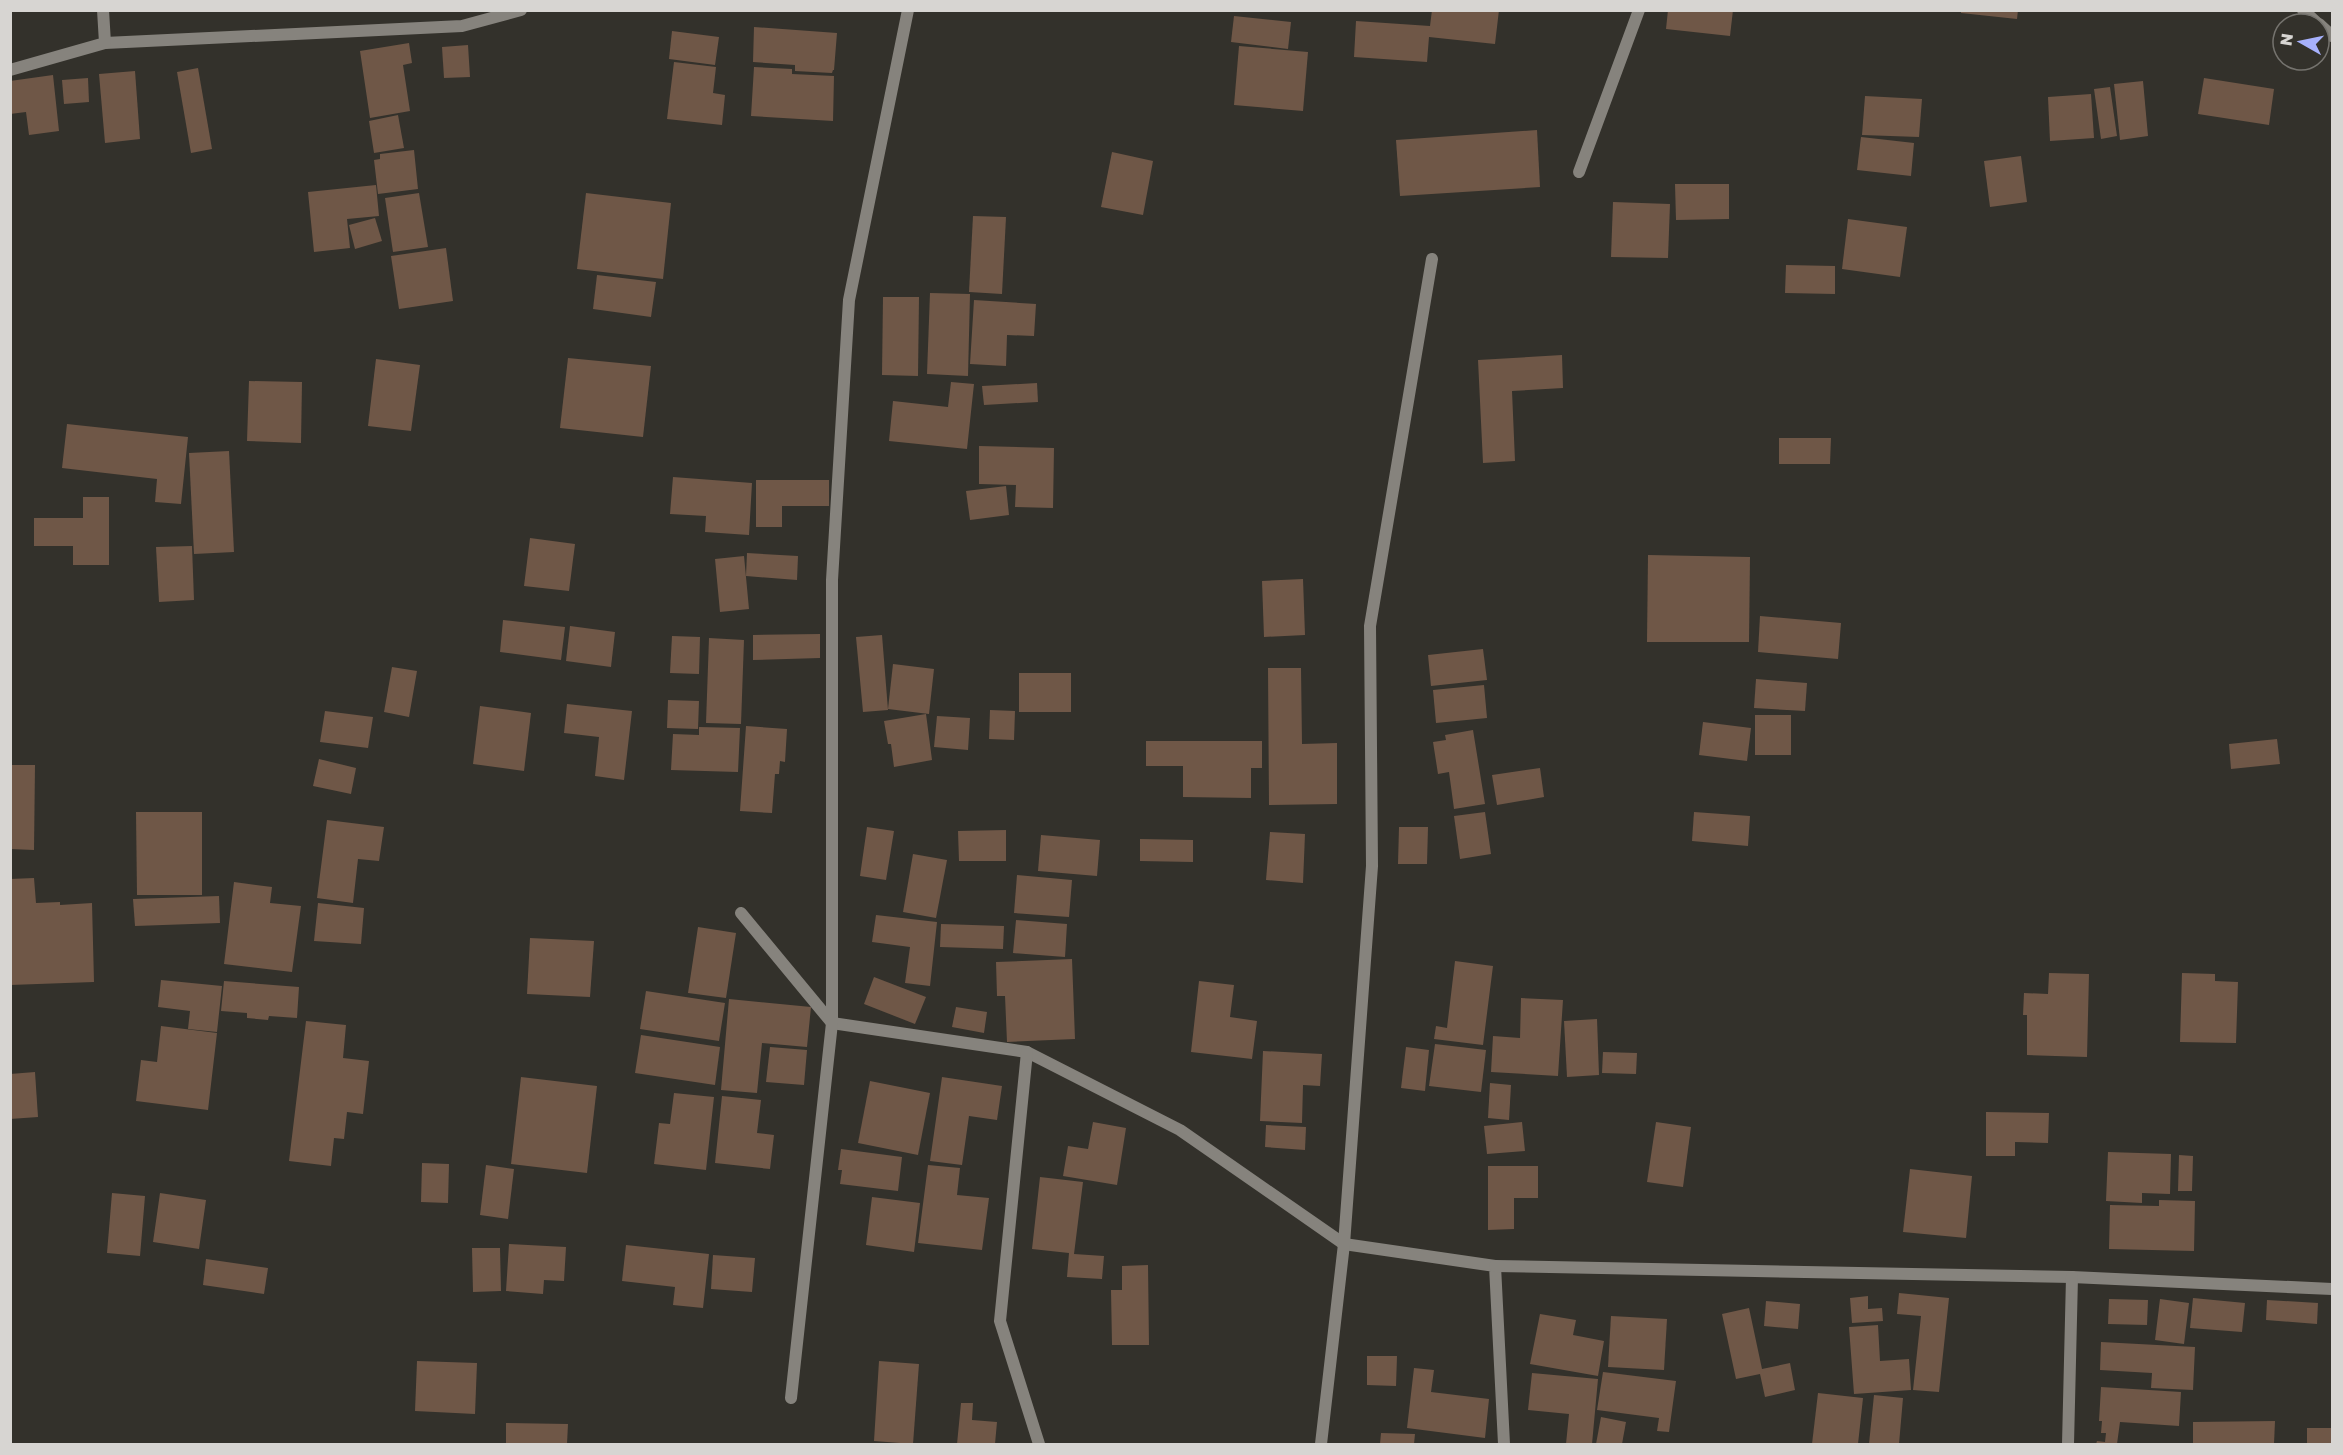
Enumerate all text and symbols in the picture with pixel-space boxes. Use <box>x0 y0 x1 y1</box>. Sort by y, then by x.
north arrow <box>2271 12 2331 72</box>
text: N <box>2275 32 2297 47</box>

